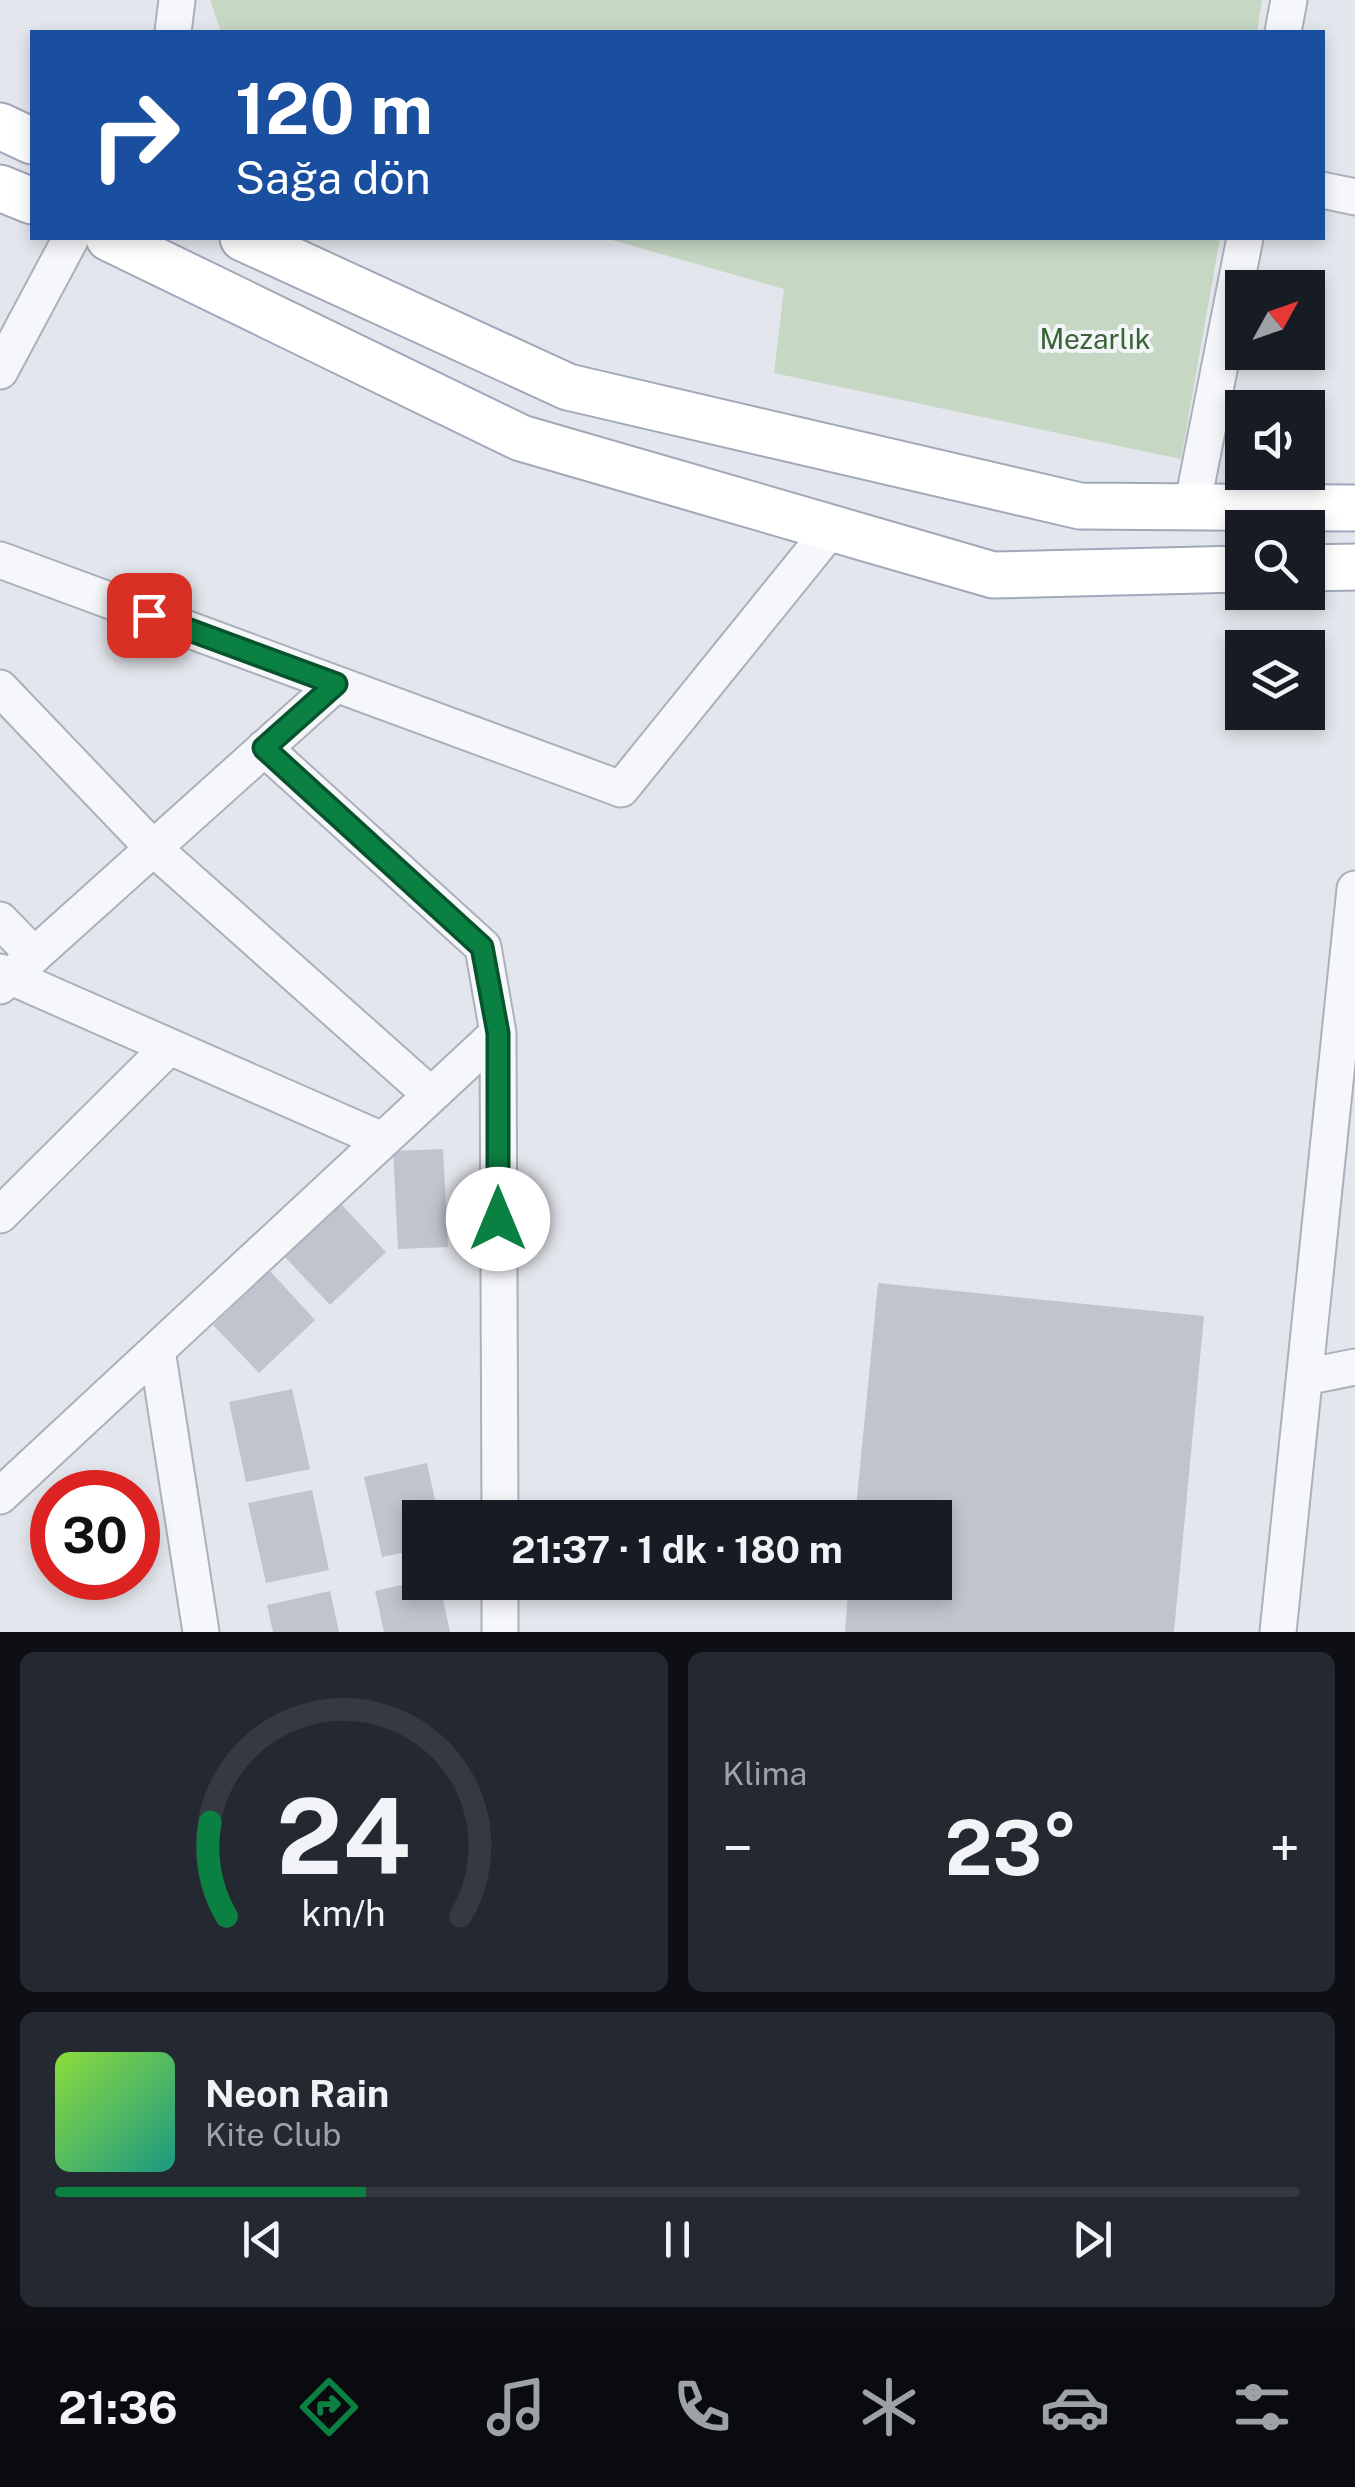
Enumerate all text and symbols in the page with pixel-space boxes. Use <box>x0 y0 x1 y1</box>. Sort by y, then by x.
text: 120 m <box>235 67 433 150</box>
icon: right <box>70 70 200 200</box>
text: Sağa dön <box>235 151 431 204</box>
north arrow <box>1225 270 1325 370</box>
map controls <box>1225 270 1325 730</box>
park label: Mezarlık <box>1039 322 1151 355</box>
button: sound <box>1225 390 1325 490</box>
button: search <box>1225 510 1325 610</box>
pin <box>107 573 192 658</box>
icon: arrive <box>122 588 177 643</box>
button: layers <box>1225 630 1325 730</box>
position arrow <box>446 1167 550 1271</box>
speed limit sign: 30 <box>30 1470 160 1600</box>
text: 21:37 · 1 dk · 180 m <box>511 1527 843 1572</box>
text: Klima <box>723 1755 807 1792</box>
text: 24 <box>277 1775 411 1897</box>
text: 23° <box>945 1804 1078 1892</box>
text: − <box>723 1816 753 1880</box>
text: + <box>1270 1816 1300 1880</box>
text: km/h <box>302 1892 386 1934</box>
text: Neon Rain <box>205 2071 389 2116</box>
text: Kite Club <box>205 2116 341 2153</box>
icon: previous <box>235 2212 290 2267</box>
icon: pause <box>650 2212 705 2267</box>
icon: next <box>1065 2212 1120 2267</box>
icon: directions <box>294 2372 364 2442</box>
icon: music <box>481 2372 551 2442</box>
icon: phone <box>667 2372 737 2442</box>
icon: climate <box>854 2372 924 2442</box>
icon: car <box>1040 2372 1110 2442</box>
icon: filters <box>1227 2372 1297 2442</box>
text: 21:36 <box>58 2381 178 2434</box>

